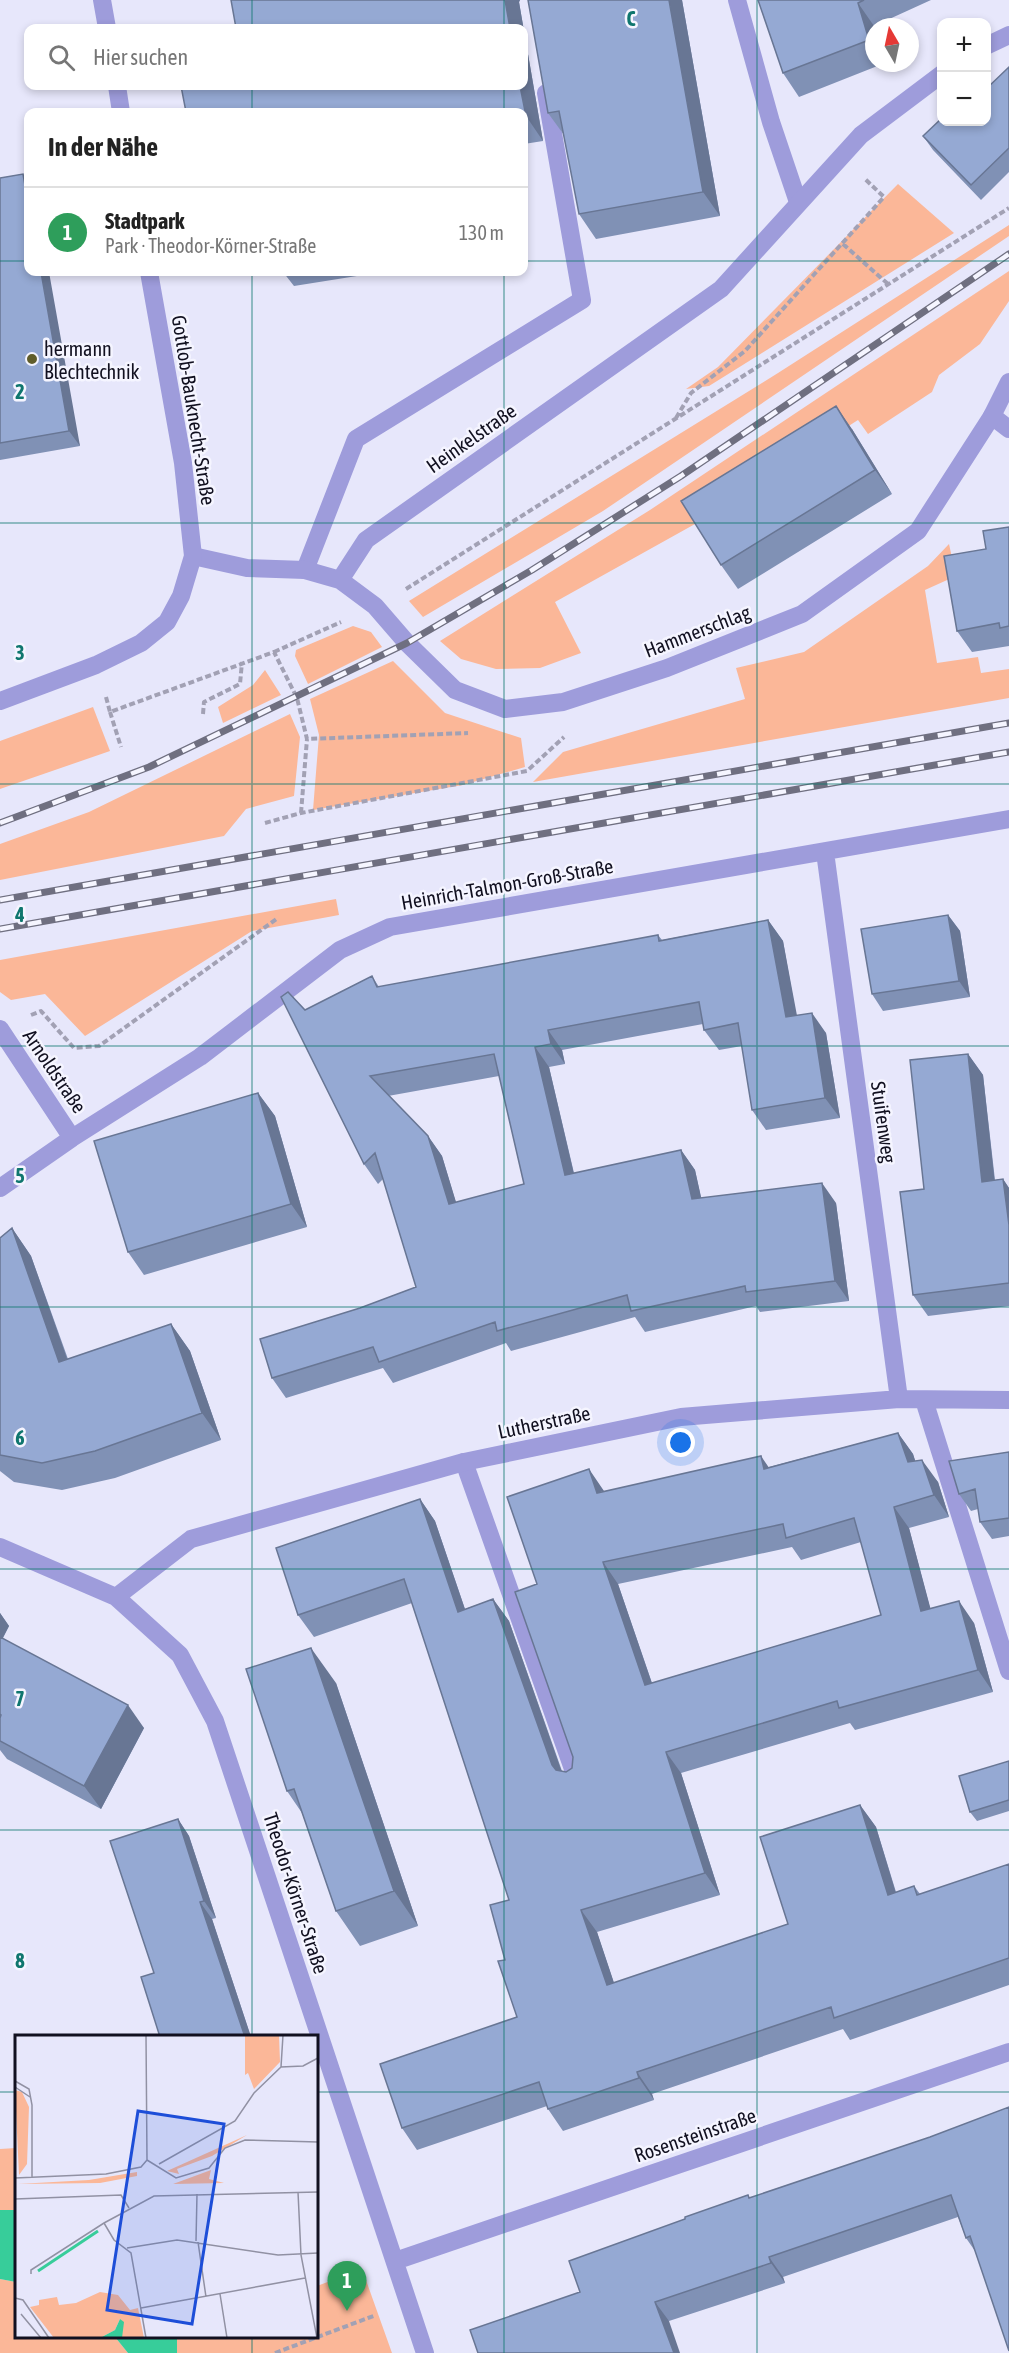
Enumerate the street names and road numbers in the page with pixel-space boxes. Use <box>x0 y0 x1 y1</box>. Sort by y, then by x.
street label: Gottlob-Bauknecht-Straße <box>168 314 220 506</box>
street label: Heinkelstraße <box>422 399 520 477</box>
street label: Hammerschlag <box>641 600 754 662</box>
street label: Heinrich-Talmon-Groß-Straße <box>399 854 615 914</box>
street label: Arnoldstraße <box>19 1025 91 1117</box>
street label: Stuifenweg <box>867 1080 901 1165</box>
street label: Lutherstraße <box>496 1401 592 1443</box>
street label: Theodor-Körner-Straße <box>259 1810 333 1976</box>
street label: Rosensteinstraße <box>631 2103 759 2167</box>

